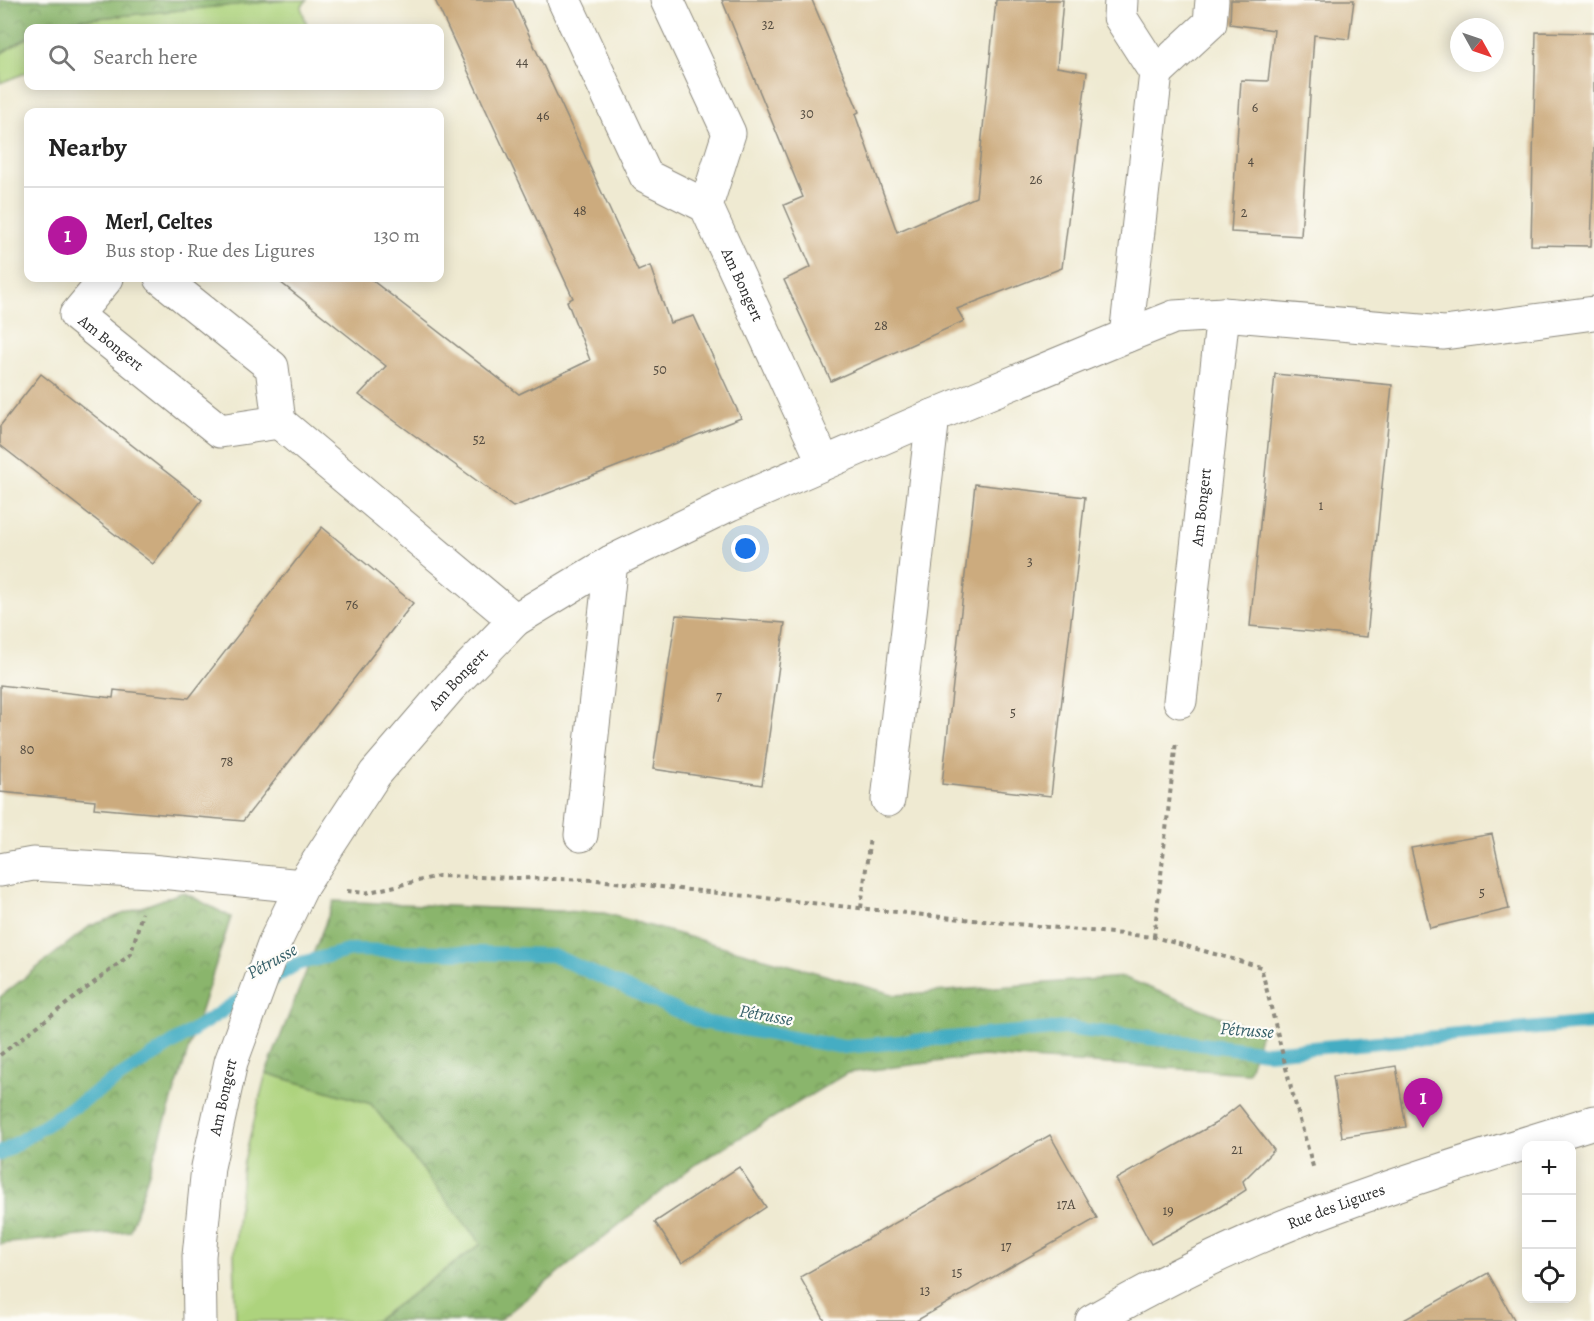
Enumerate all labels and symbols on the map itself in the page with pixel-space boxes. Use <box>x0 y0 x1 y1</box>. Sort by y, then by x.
house number: 32 <box>762 15 775 34</box>
north arrow <box>1450 18 1504 72</box>
house number: 44 <box>516 52 528 71</box>
house number: 6 <box>1252 98 1258 117</box>
house number: 30 <box>800 104 814 123</box>
house number: 46 <box>537 106 549 125</box>
house number: 4 <box>1248 151 1254 170</box>
house number: 26 <box>1029 170 1043 189</box>
house number: 48 <box>573 201 587 220</box>
house number: 2 <box>1241 203 1248 222</box>
street label: Am Bongert <box>715 244 769 325</box>
street label: Am Bongert <box>73 309 148 376</box>
house number: 28 <box>874 316 888 335</box>
house number: 50 <box>653 360 667 379</box>
house number: 52 <box>473 430 486 449</box>
street label: Am Bongert <box>1186 467 1217 548</box>
house number: 1 <box>1319 496 1324 515</box>
your location <box>731 534 760 563</box>
house number: 3 <box>1027 552 1033 571</box>
house number: 76 <box>346 595 358 614</box>
street label: Am Bongert <box>423 643 493 716</box>
house number: 7 <box>716 687 722 706</box>
house number: 5 <box>1010 703 1016 722</box>
house number: 80 <box>20 740 34 759</box>
house number: 78 <box>221 752 234 771</box>
house number: 5 <box>1479 883 1485 902</box>
water label: Pétrusse <box>243 937 302 985</box>
water label: Pétrusse <box>737 998 795 1032</box>
water label: Pétrusse <box>1219 1016 1275 1044</box>
street label: Am Bongert <box>204 1055 242 1139</box>
pin: 1 <box>1404 1078 1442 1128</box>
house number: 21 <box>1231 1140 1243 1159</box>
street label: Rue des Ligures <box>1284 1179 1388 1235</box>
house number: 17A <box>1057 1195 1076 1214</box>
house number: 19 <box>1162 1201 1174 1220</box>
house number: 17 <box>1001 1237 1011 1256</box>
house number: 15 <box>952 1263 962 1282</box>
house number: 13 <box>920 1281 930 1300</box>

